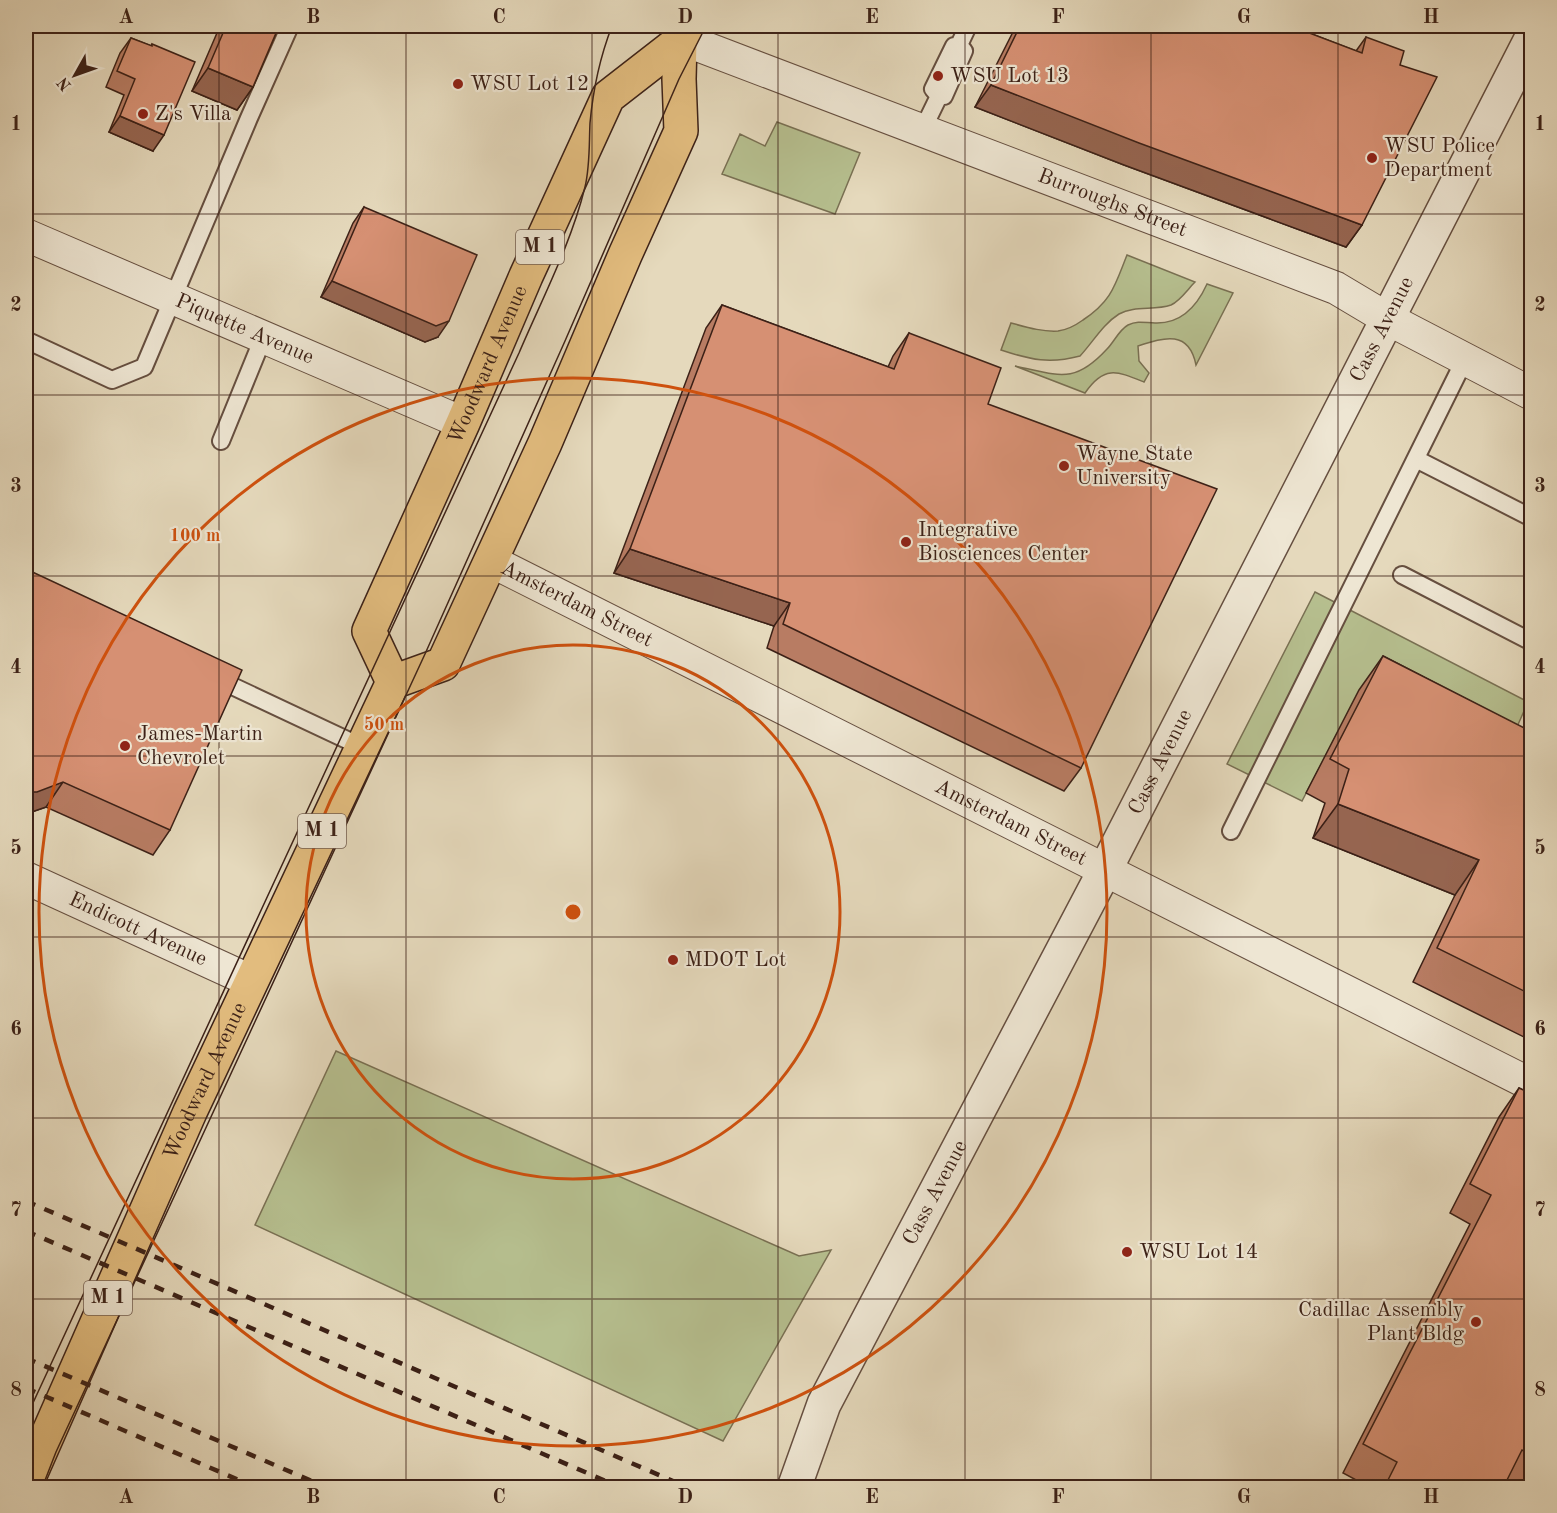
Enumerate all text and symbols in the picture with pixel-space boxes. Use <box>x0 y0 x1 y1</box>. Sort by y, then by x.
text: A <box>118 8 134 28</box>
text: B <box>306 8 320 28</box>
text: C <box>492 8 506 28</box>
text: D <box>677 8 693 28</box>
text: E <box>865 8 879 28</box>
text: F <box>1051 8 1065 28</box>
text: G <box>1237 8 1251 28</box>
text: H <box>1423 8 1439 28</box>
north arrow <box>45 45 105 105</box>
place label: WSU Lot 13 <box>950 66 1069 87</box>
marker: WSU Lot 13 <box>931 69 945 83</box>
text: N <box>54 73 75 93</box>
place label: WSU Lot 12 <box>470 74 589 95</box>
marker: WSU Lot 12 <box>451 77 465 91</box>
place label: Z's Villa <box>155 104 231 125</box>
marker: Z's Villa <box>136 107 150 121</box>
text: 1 <box>10 115 22 135</box>
text: 1 <box>1534 115 1546 135</box>
place label: WSU Police Department <box>1384 136 1495 181</box>
marker: WSU Police Department <box>1365 151 1379 165</box>
street label: Burroughs Street <box>1035 165 1190 241</box>
road number: M 1 <box>516 230 564 264</box>
street label: Cass Avenue <box>1346 273 1418 386</box>
street label: Woodward Avenue <box>444 282 531 447</box>
street label: Piquette Avenue <box>172 290 317 368</box>
text: 2 <box>10 296 22 316</box>
text: 2 <box>1534 296 1546 316</box>
place label: Wayne State University <box>1076 444 1193 489</box>
marker: Wayne State University <box>1057 459 1071 473</box>
text: 3 <box>10 477 22 497</box>
text: 3 <box>1534 477 1546 497</box>
place label: Integrative Biosciences Center <box>918 520 1088 565</box>
text: 100 m <box>170 527 220 545</box>
marker: Integrative Biosciences Center <box>899 535 913 549</box>
street label: Amsterdam Street <box>497 557 656 651</box>
text: 4 <box>10 658 22 678</box>
text: 4 <box>1534 658 1546 678</box>
street label: Cass Avenue <box>1125 706 1196 818</box>
text: 50 m <box>364 716 404 734</box>
place label: James-Martin Chevrolet <box>137 724 263 769</box>
marker: James-Martin Chevrolet <box>118 739 132 753</box>
street label: Amsterdam Street <box>931 776 1090 870</box>
road number: M 1 <box>298 814 346 848</box>
text: 5 <box>10 838 22 859</box>
text: 5 <box>1534 838 1546 859</box>
street label: Endicott Avenue <box>66 889 210 970</box>
centre of rings <box>563 902 583 922</box>
place label: MDOT Lot <box>685 950 786 971</box>
marker: MDOT Lot <box>666 953 680 967</box>
street label: Woodward Avenue <box>160 999 251 1163</box>
text: 6 <box>10 1020 22 1040</box>
text: 6 <box>1534 1020 1546 1040</box>
street label: Cass Avenue <box>899 1137 971 1249</box>
text: 7 <box>10 1201 22 1221</box>
text: 7 <box>1534 1201 1546 1221</box>
place label: WSU Lot 14 <box>1139 1242 1258 1263</box>
marker: WSU Lot 14 <box>1120 1245 1134 1259</box>
road number: M 1 <box>84 1281 132 1315</box>
place label: Cadillac Assembly Plant Bldg <box>1298 1300 1465 1345</box>
marker: Cadillac Assembly Plant Bldg <box>1469 1315 1483 1329</box>
text: 8 <box>10 1381 22 1401</box>
text: 8 <box>1534 1381 1546 1401</box>
text: A <box>118 1488 134 1508</box>
text: B <box>306 1488 320 1508</box>
text: C <box>492 1488 506 1508</box>
text: D <box>677 1488 693 1508</box>
text: E <box>865 1488 879 1508</box>
text: F <box>1051 1488 1065 1508</box>
text: G <box>1237 1488 1251 1508</box>
text: H <box>1423 1488 1439 1508</box>

